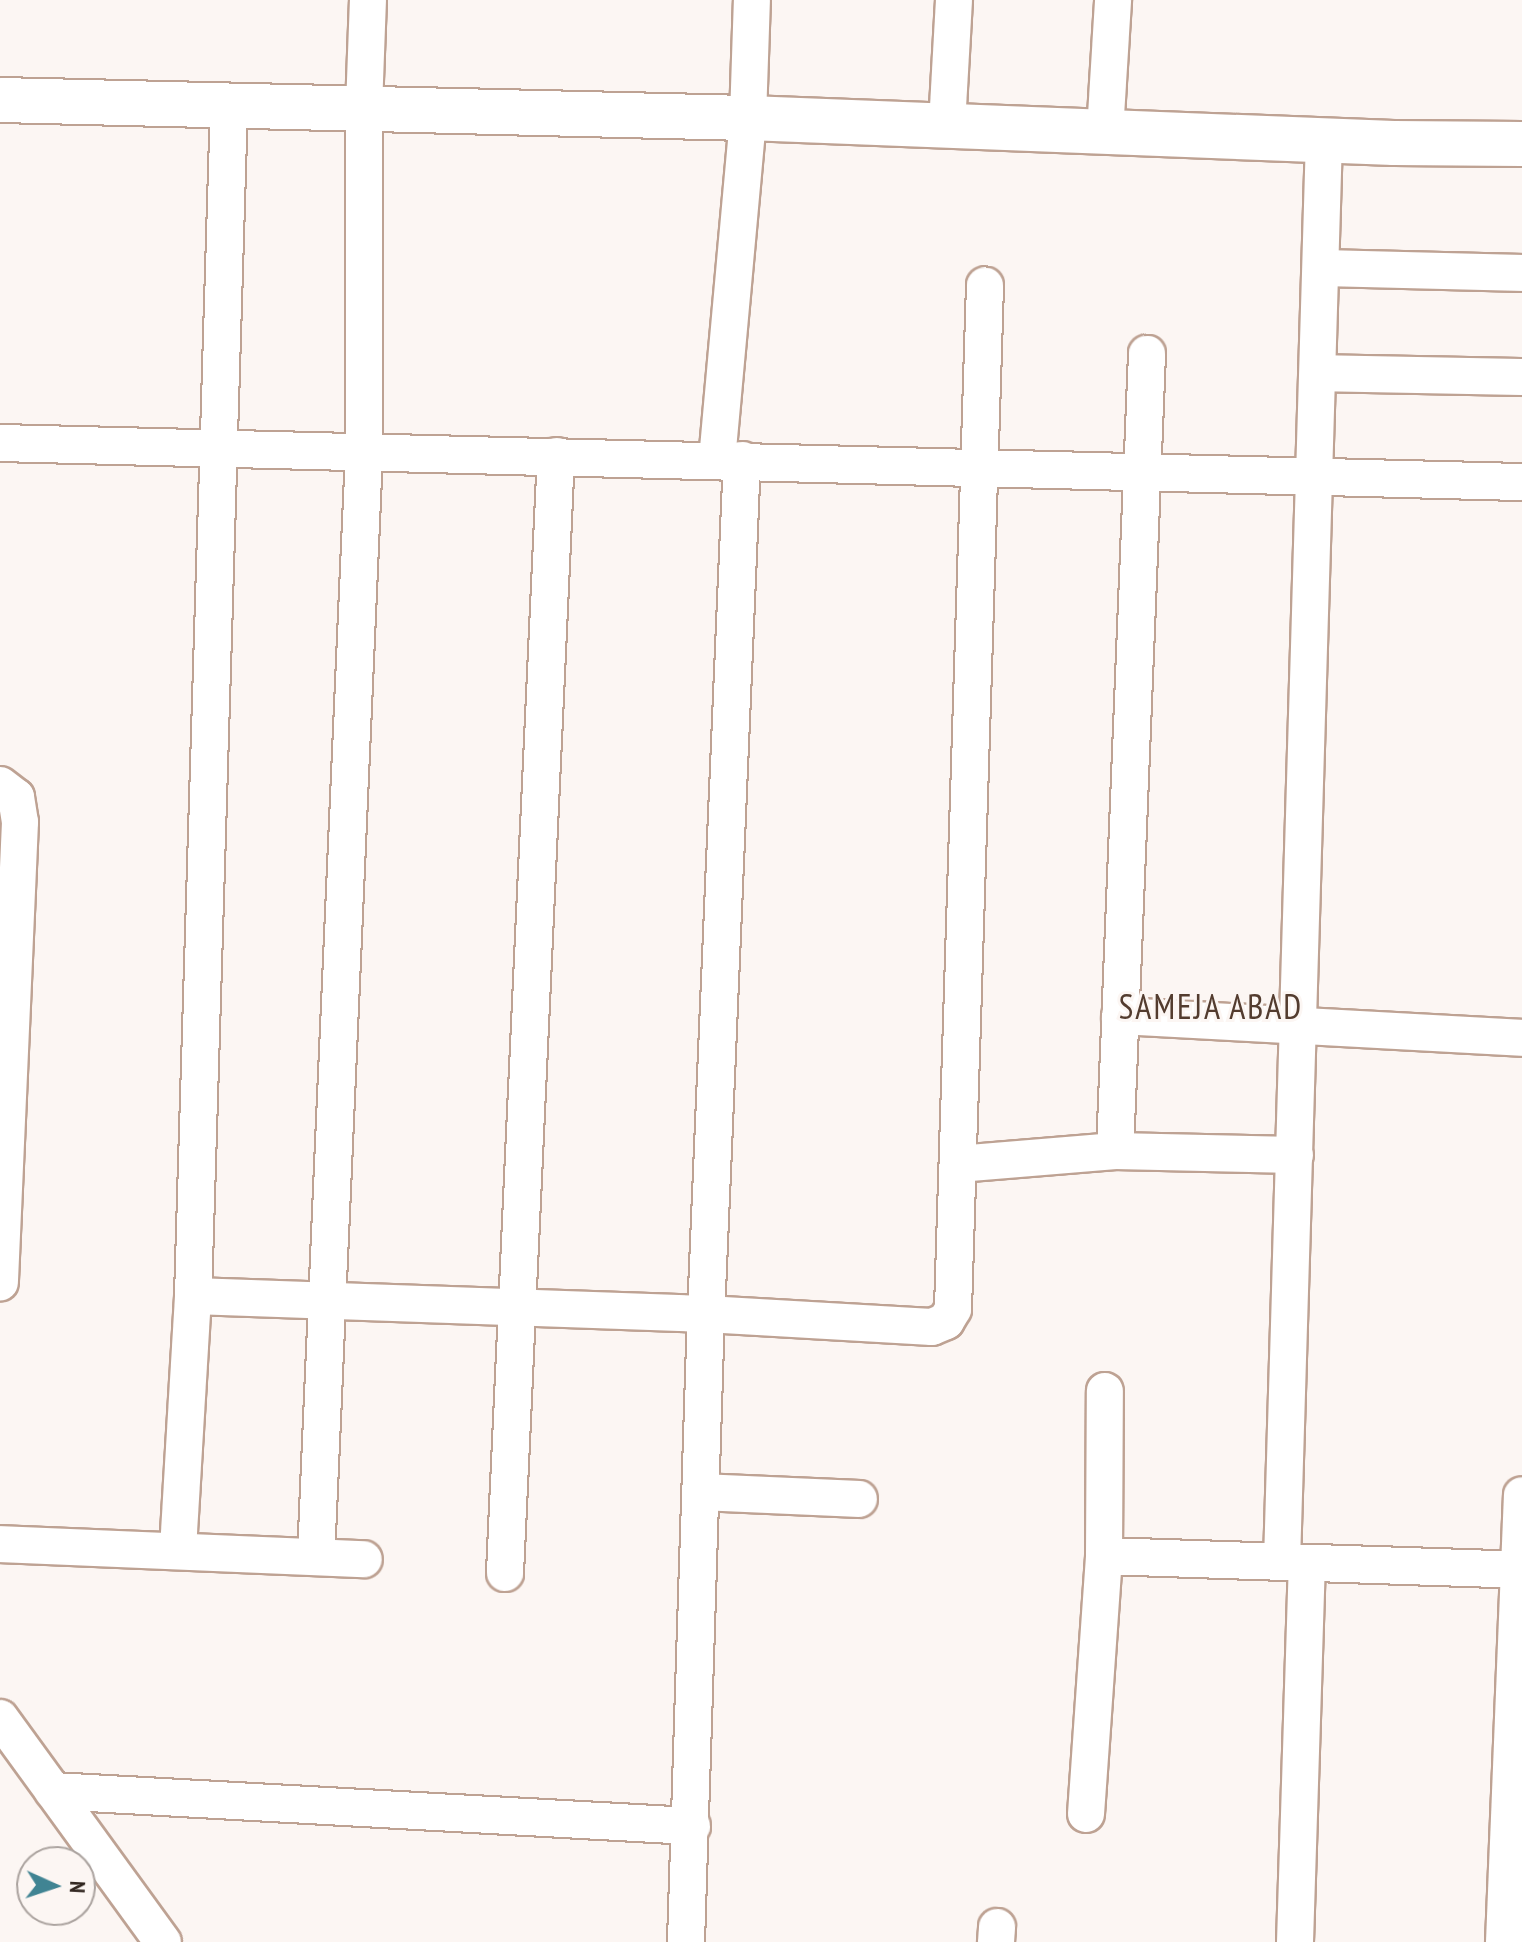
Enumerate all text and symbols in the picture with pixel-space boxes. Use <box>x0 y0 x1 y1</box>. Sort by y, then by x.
district label: SAMEJA ABAD <box>1118 987 1304 1027</box>
north arrow <box>16 1846 96 1926</box>
text: N <box>64 1880 92 1894</box>

